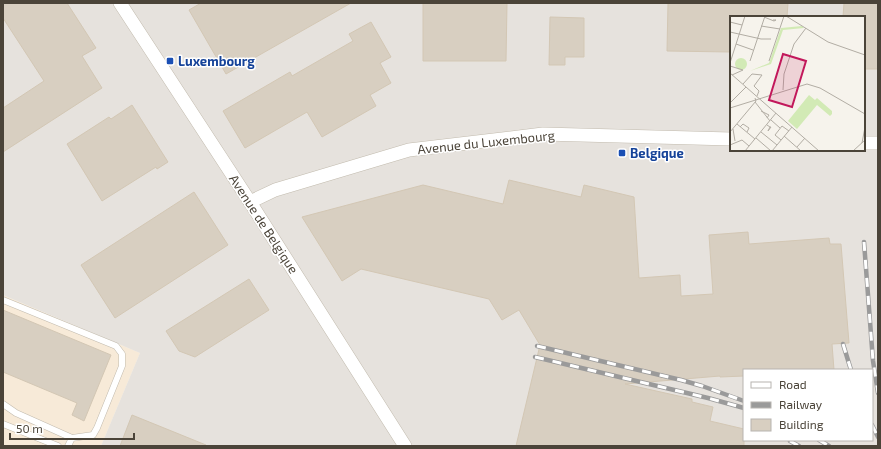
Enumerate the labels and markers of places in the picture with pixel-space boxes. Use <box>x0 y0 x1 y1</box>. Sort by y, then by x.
place label: Luxembourg <box>178 53 255 69</box>
marker: Luxembourg <box>165 56 175 66</box>
place label: Belgique <box>630 145 684 161</box>
marker: Belgique <box>617 148 627 158</box>

